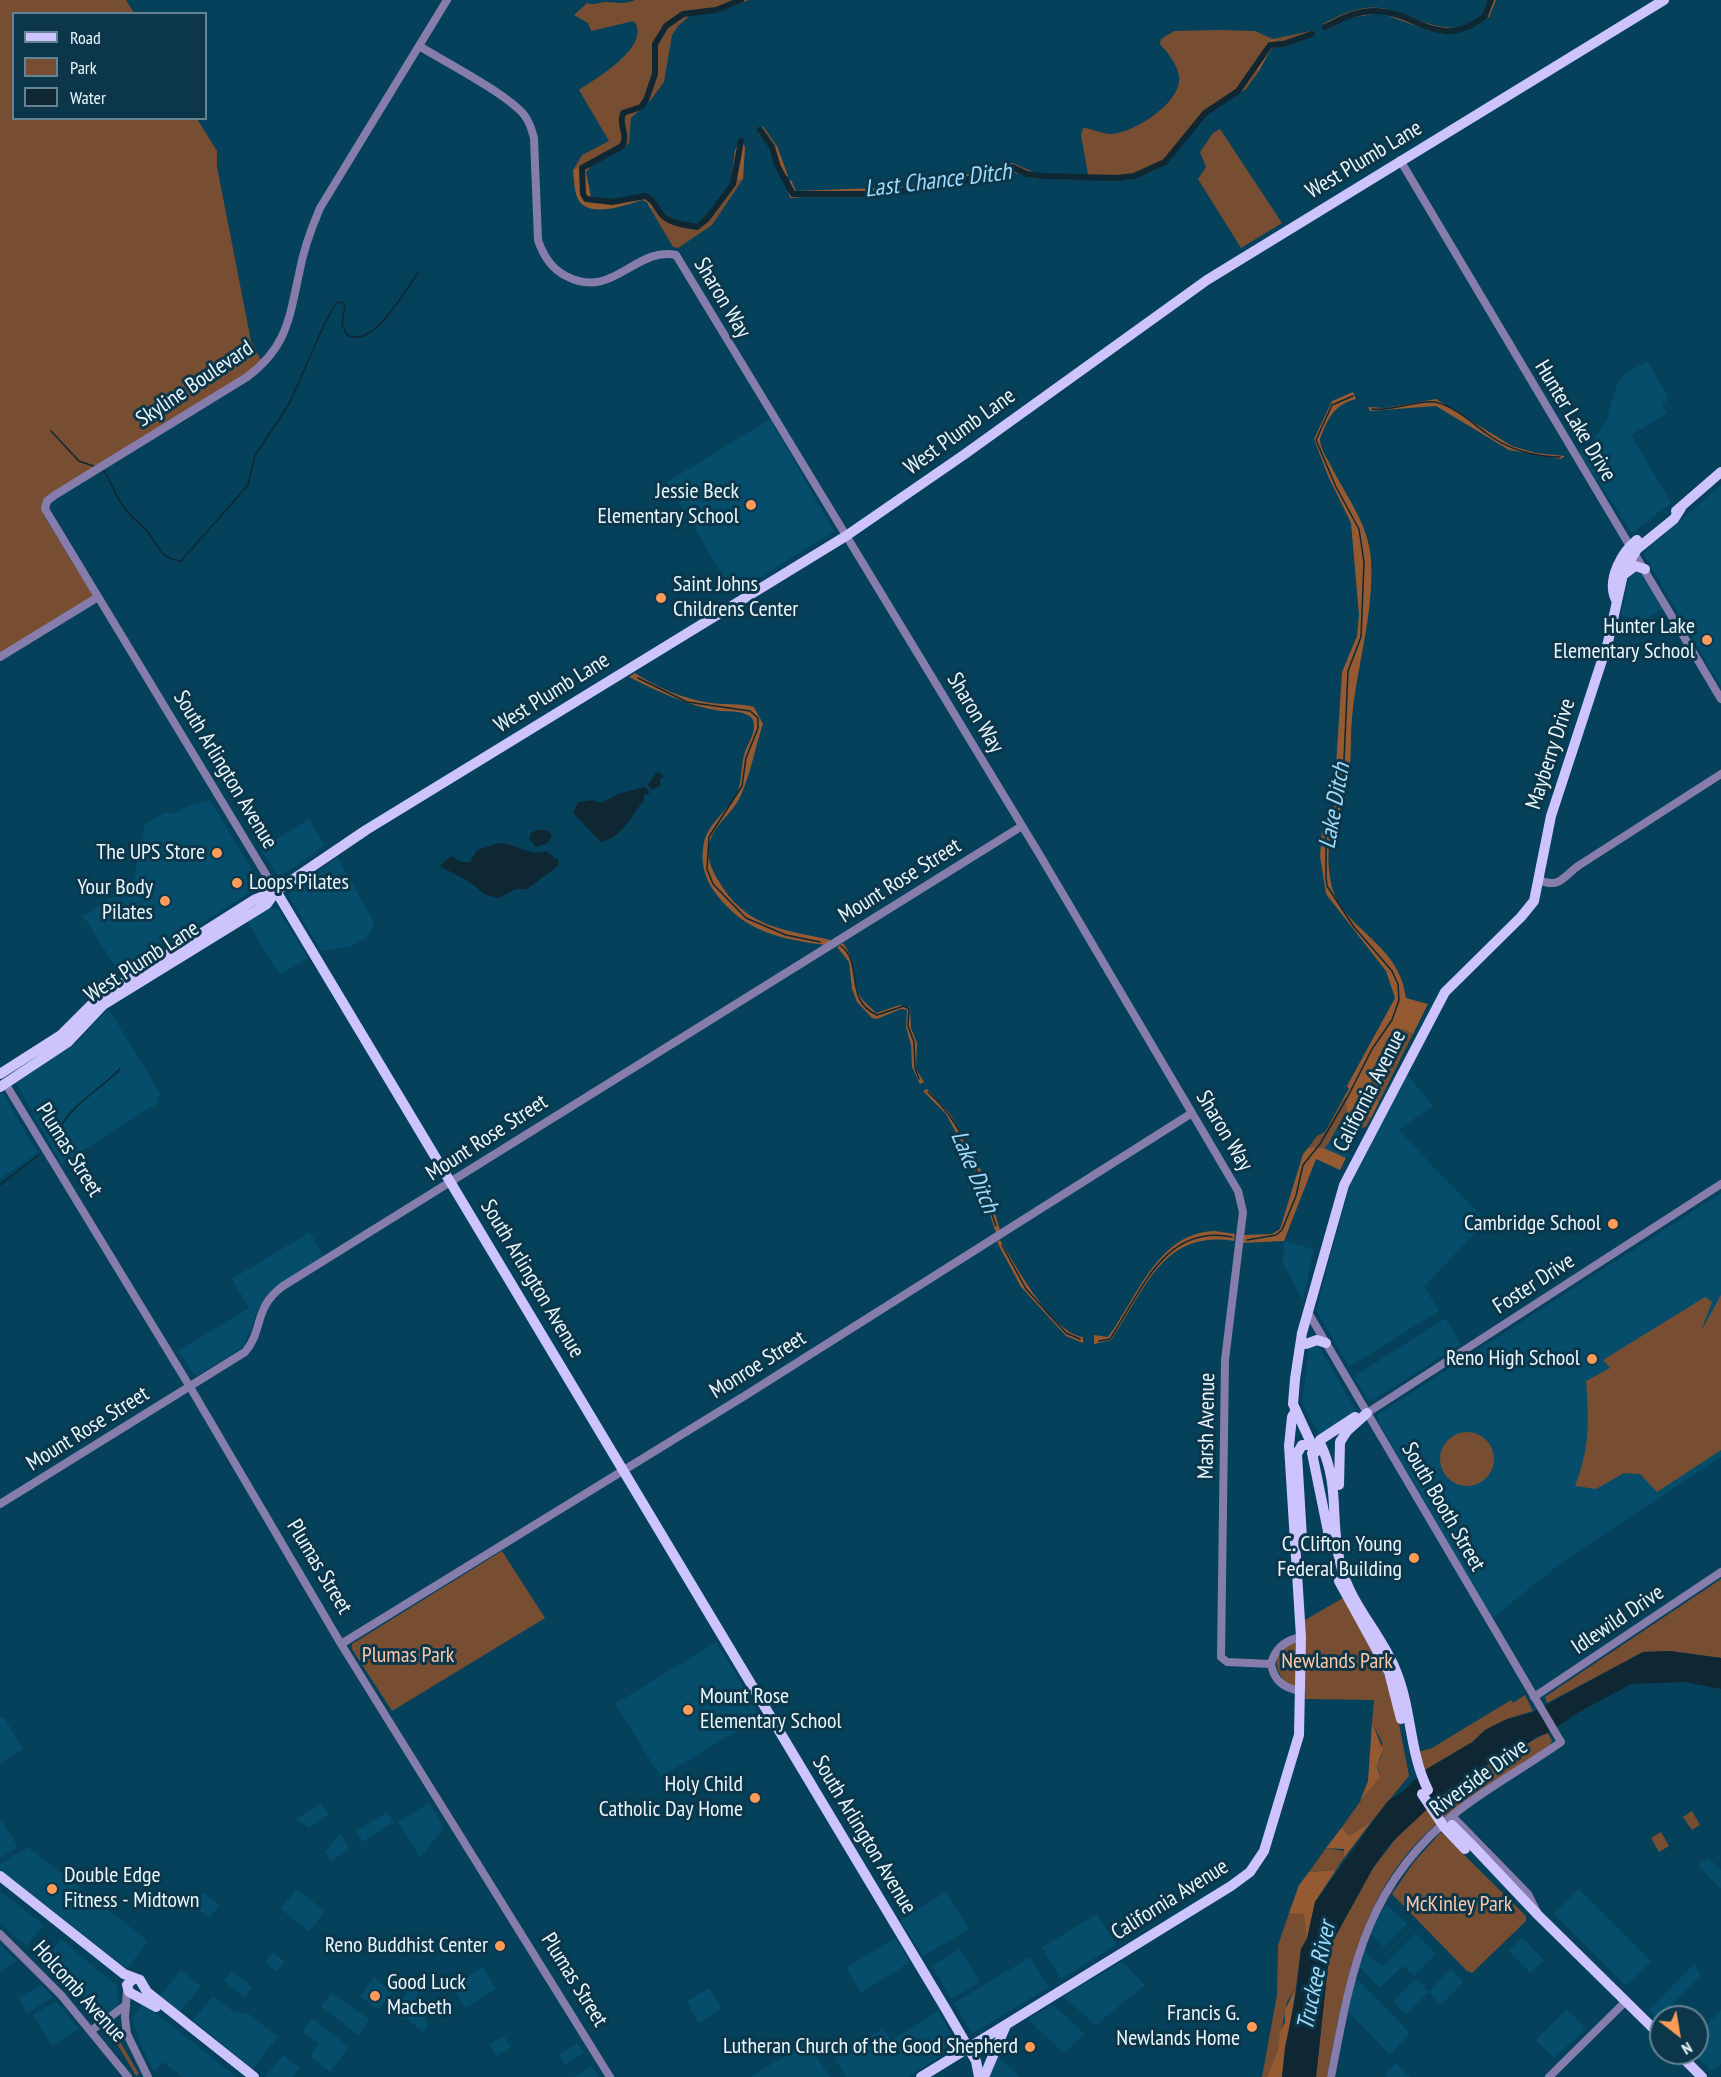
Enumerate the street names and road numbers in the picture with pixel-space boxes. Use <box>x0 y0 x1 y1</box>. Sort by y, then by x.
street label: West Plumb Lane <box>1301 115 1427 205</box>
street label: Sharon Way <box>688 253 756 343</box>
street label: Skyline Boulevard <box>131 335 259 433</box>
street label: Hunter Lake Drive <box>1529 356 1621 486</box>
street label: West Plumb Lane <box>899 383 1021 481</box>
street label: West Plumb Lane <box>490 647 614 739</box>
street label: Sharon Way <box>941 668 1009 758</box>
street label: South Arlington Avenue <box>167 686 283 854</box>
street label: Mayberry Drive <box>1521 695 1581 813</box>
street label: Mount Rose Street <box>834 833 966 929</box>
street label: West Plumb Lane <box>80 915 204 1009</box>
street label: California Avenue <box>1328 1026 1412 1156</box>
street label: Sharon Way <box>1190 1086 1258 1176</box>
street label: Mount Rose Street <box>421 1089 553 1187</box>
street label: Plumas Street <box>30 1098 108 1202</box>
street label: South Arlington Avenue <box>474 1195 590 1363</box>
street label: Foster Drive <box>1488 1248 1580 1320</box>
street label: Monroe Street <box>705 1325 811 1405</box>
street label: Marsh Avenue <box>1193 1373 1221 1479</box>
street label: Mount Rose Street <box>22 1381 154 1477</box>
street label: South Booth Street <box>1396 1438 1490 1576</box>
street label: Plumas Street <box>281 1515 357 1619</box>
street label: Idlewild Drive <box>1567 1579 1669 1661</box>
street label: Riverside Drive <box>1425 1734 1533 1822</box>
street label: South Arlington Avenue <box>806 1751 922 1919</box>
street label: California Avenue <box>1107 1854 1233 1946</box>
street label: Plumas Street <box>535 1928 613 2032</box>
street label: Holcomb Avenue <box>27 1936 131 2048</box>

